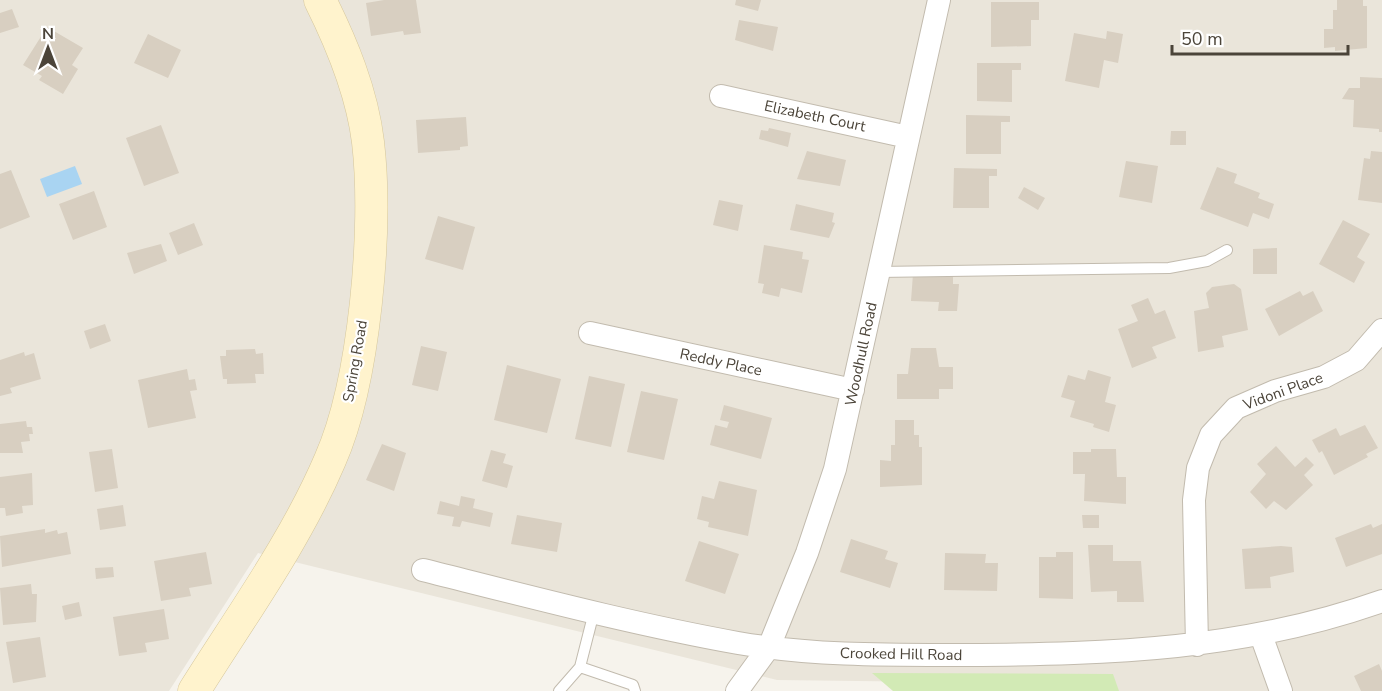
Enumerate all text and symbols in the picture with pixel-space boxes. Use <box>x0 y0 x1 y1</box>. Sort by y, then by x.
north arrow <box>18 18 78 78</box>
scale bar <box>1172 18 1348 56</box>
text: N <box>42 23 54 45</box>
text: 50 m <box>1181 27 1223 51</box>
street label: Elizabeth Court <box>762 95 868 137</box>
street label: Woodhull Road <box>840 300 882 408</box>
street label: Spring Road <box>338 318 372 404</box>
street label: Reddy Place <box>678 344 764 380</box>
street label: Vidoni Place <box>1239 367 1326 415</box>
street label: Crooked Hill Road <box>840 643 962 665</box>

